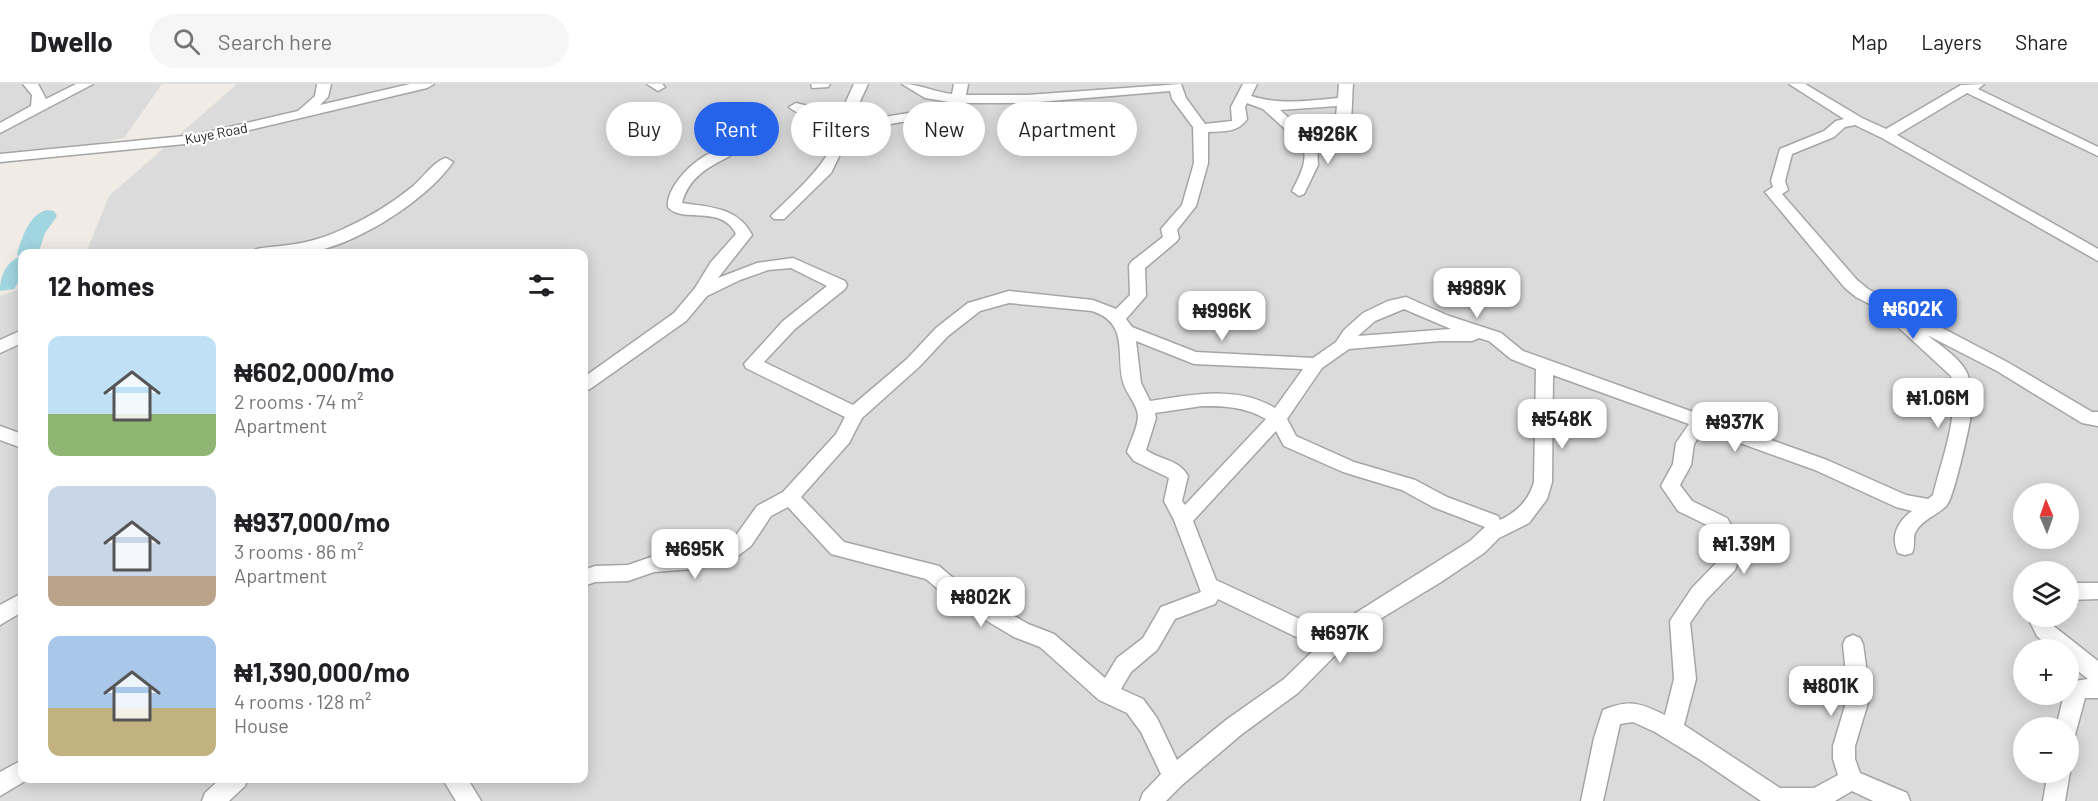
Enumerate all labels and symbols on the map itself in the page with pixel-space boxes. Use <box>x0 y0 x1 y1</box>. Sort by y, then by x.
pin: ₦926K <box>1286 114 1370 165</box>
street label: Kuye Road <box>183 119 249 147</box>
pin: ₦989K <box>1435 268 1519 319</box>
pin: ₦602K <box>1871 289 1955 340</box>
pin: ₦996K <box>1180 291 1264 342</box>
pin: ₦1.06M <box>1889 378 1987 429</box>
pin: ₦548K <box>1520 399 1604 450</box>
pin: ₦937K <box>1693 402 1777 453</box>
north arrow <box>2013 483 2079 549</box>
pin: ₦1.39M <box>1695 524 1793 575</box>
pin: ₦695K <box>653 529 737 580</box>
pin: ₦802K <box>939 577 1023 628</box>
pin: ₦697K <box>1298 613 1382 664</box>
pin: ₦801K <box>1789 666 1873 717</box>

